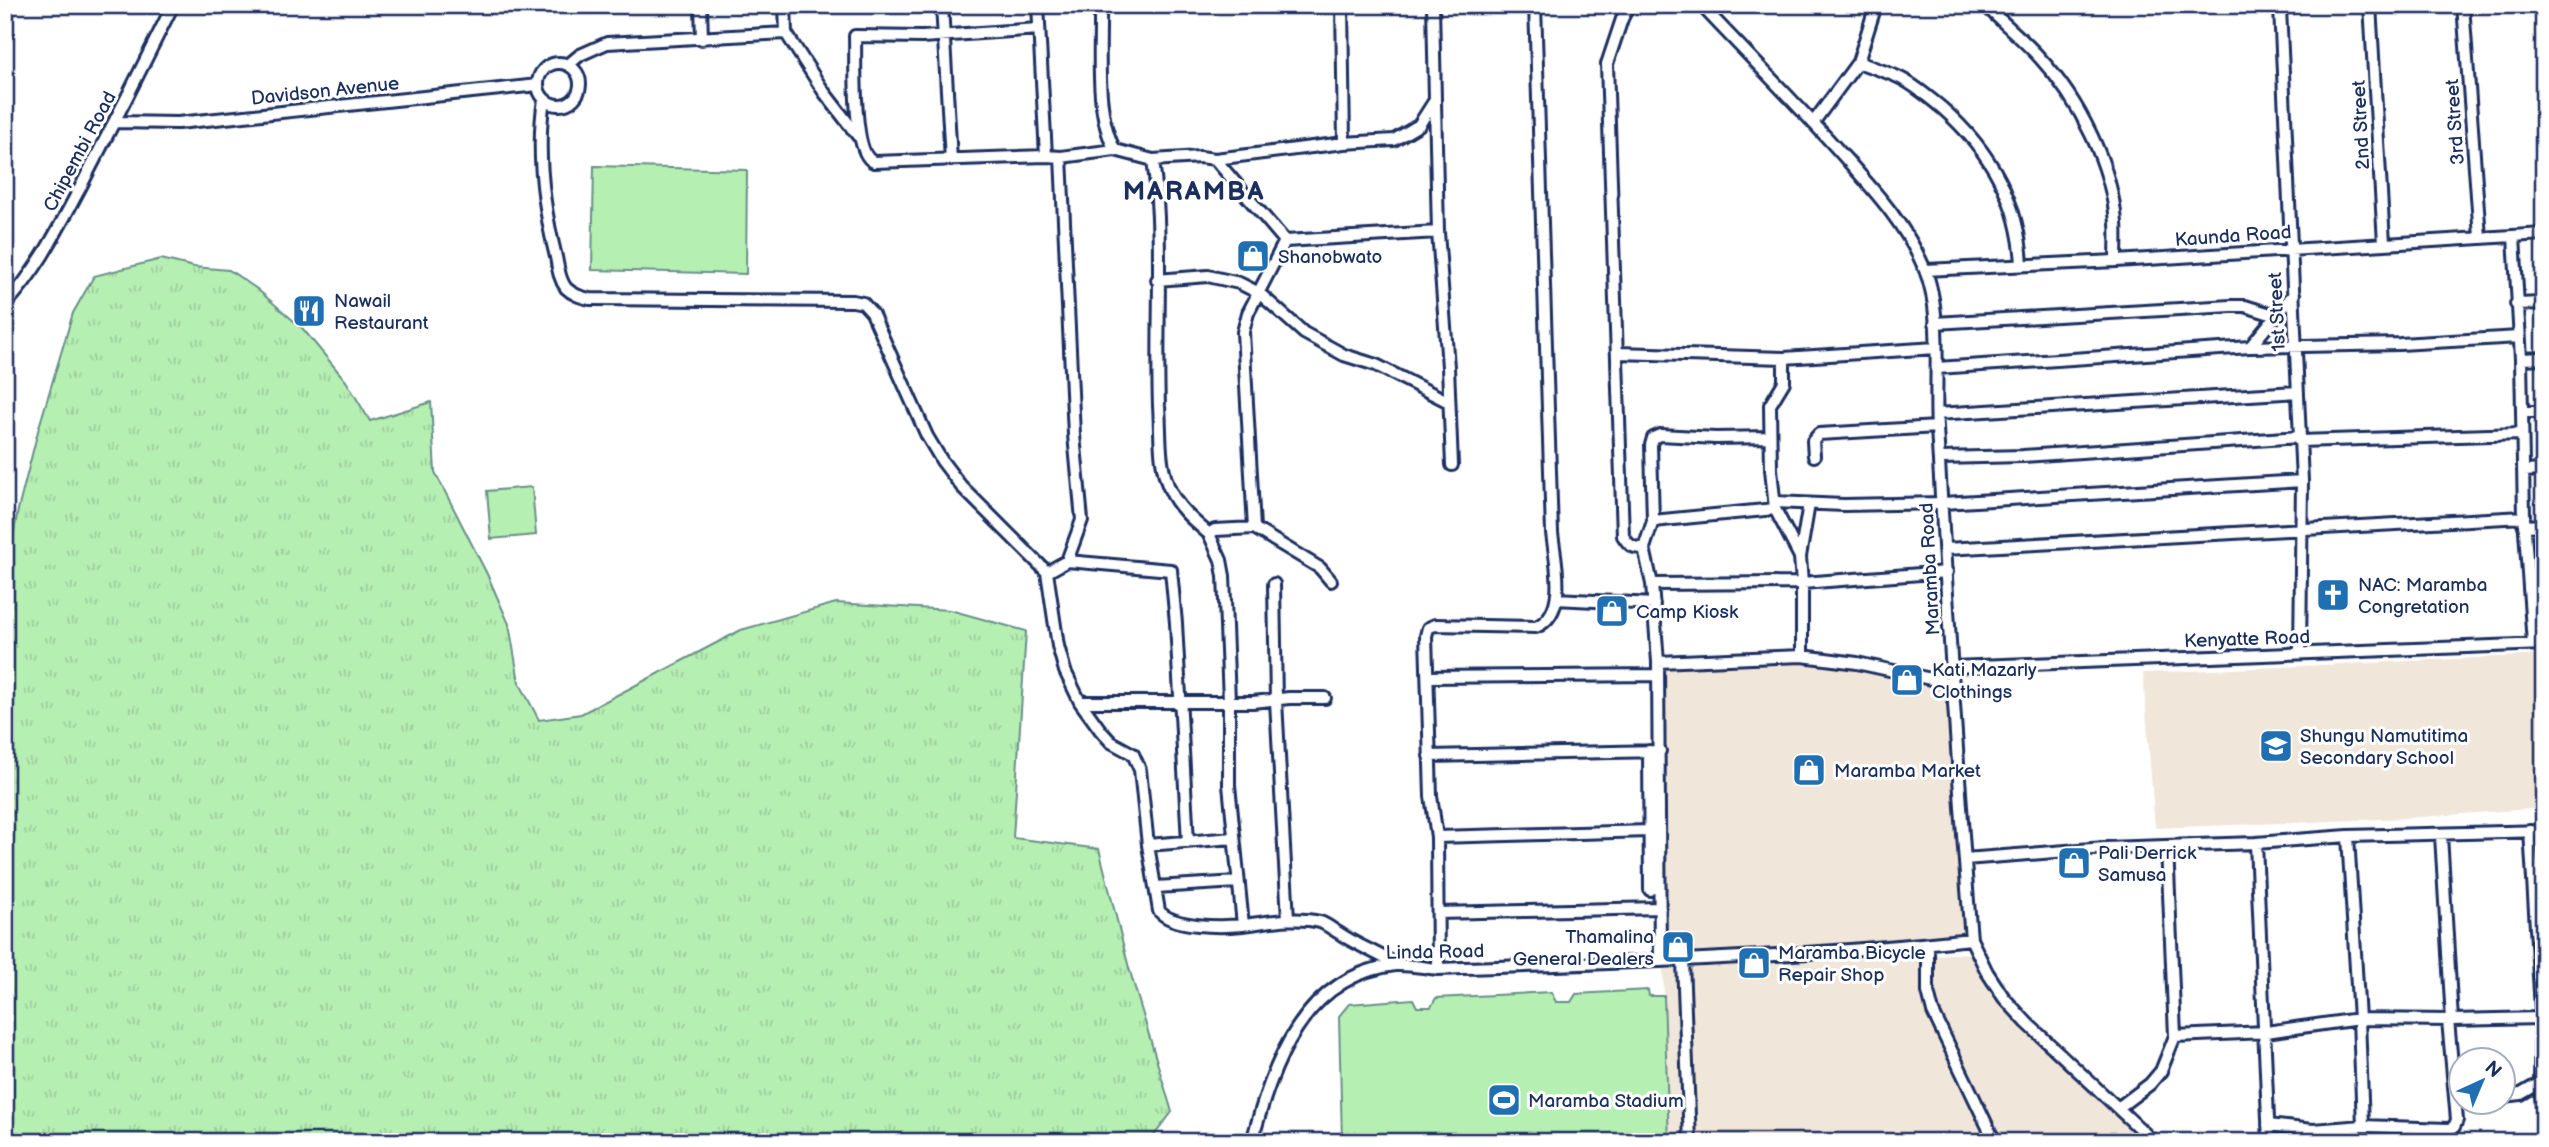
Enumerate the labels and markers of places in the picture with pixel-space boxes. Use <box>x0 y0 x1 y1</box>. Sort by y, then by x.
shop icon: Shanobwato <box>1234 237 1272 275</box>
place label: Shanobwato <box>1278 246 1382 269</box>
place label: Nawail Restaurant <box>334 290 429 335</box>
restaurant icon: Nawail Restaurant <box>290 292 328 330</box>
place label: NAC: Maramba Congretation <box>2358 574 2488 619</box>
church icon: NAC: Maramba Congretation <box>2314 576 2352 614</box>
shop icon: Camp Kiosk <box>1593 592 1631 630</box>
place label: Camp Kiosk <box>1636 601 1739 624</box>
place label: Kati Mazarly Clothings <box>1932 659 2037 704</box>
shop icon: Kati Mazarly Clothings <box>1888 661 1926 699</box>
place label: Shungu Namutitima Secondary School <box>2300 725 2468 770</box>
school or university icon: Shungu Namutitima Secondary School <box>2257 727 2295 765</box>
shop icon: Maramba Market <box>1790 751 1828 789</box>
place label: Maramba Market <box>1834 760 1981 783</box>
place label: Pali Derrick Samusa <box>2098 842 2197 887</box>
shop icon: Pali Derrick Samusa <box>2055 844 2093 882</box>
place label: Thamalina General Dealers <box>1513 926 1654 971</box>
shop icon: Thamalina General Dealers <box>1659 928 1697 966</box>
place label: Maramba Bicycle Repair Shop <box>1778 942 1926 987</box>
shop icon: Maramba Bicycle Repair Shop <box>1735 944 1773 982</box>
sports icon: Maramba Stadium <box>1485 1081 1523 1119</box>
place label: Maramba Stadium <box>1528 1090 1684 1113</box>

